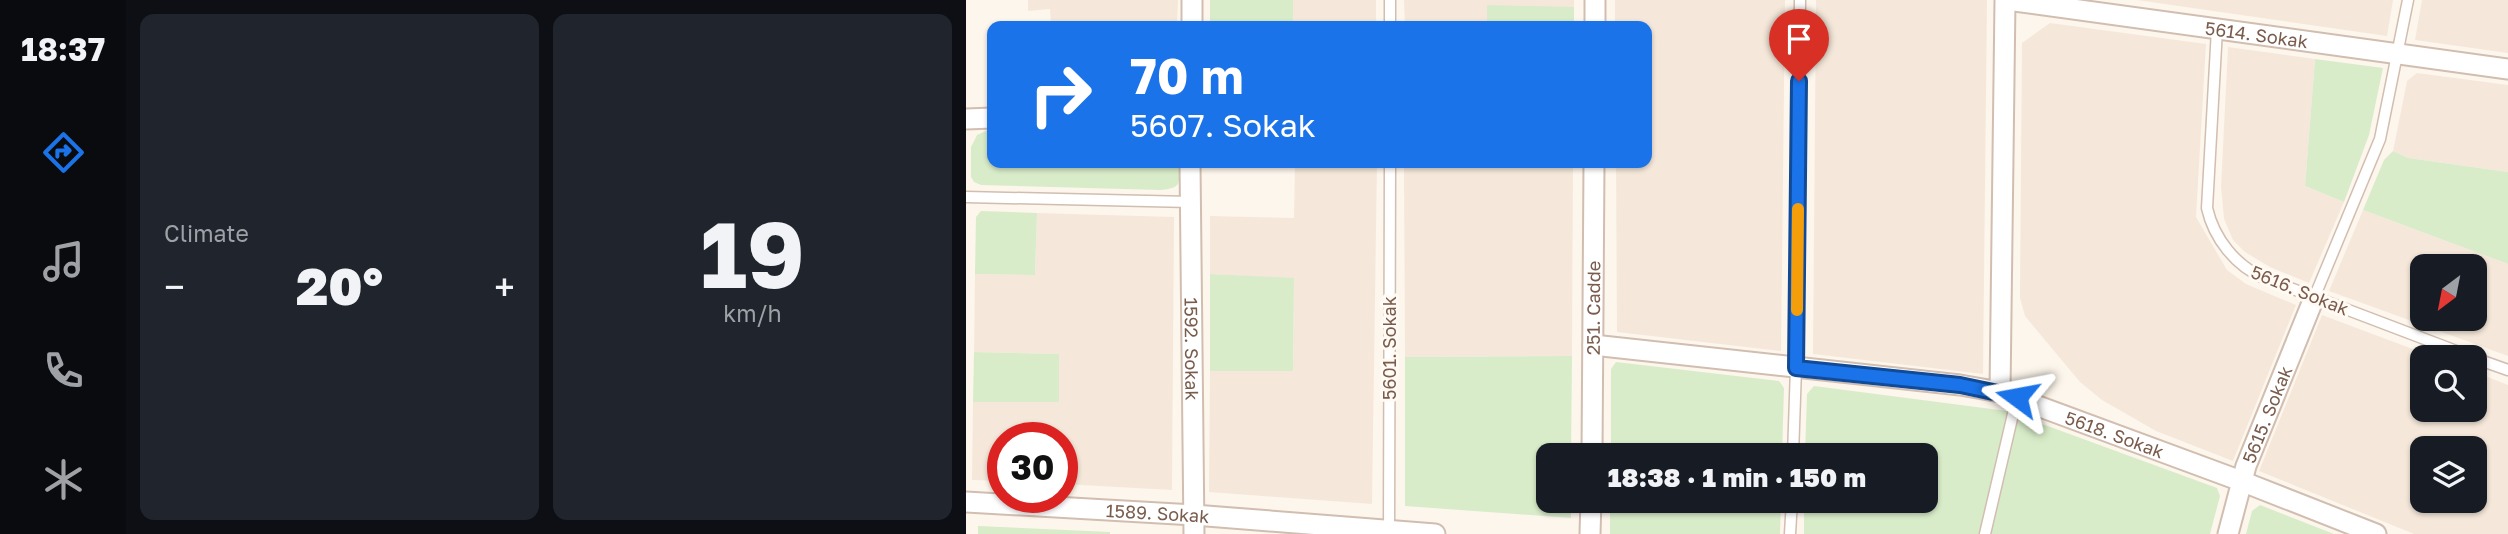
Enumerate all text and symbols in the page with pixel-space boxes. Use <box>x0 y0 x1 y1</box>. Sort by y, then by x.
pin <box>1769 9 1829 81</box>
street label: 5614. Sokak <box>2204 16 2309 52</box>
icon: arrive <box>1780 20 1818 58</box>
text: 18:37 <box>21 30 105 68</box>
text: 70 m <box>1130 46 1244 105</box>
icon: right <box>1015 49 1106 140</box>
text: 5607. Sokak <box>1130 106 1316 144</box>
icon: directions <box>39 128 88 177</box>
text: 19 <box>700 199 805 308</box>
text: Climate <box>164 219 249 247</box>
icon: music <box>39 237 88 286</box>
text: 20° <box>296 254 383 316</box>
north arrow <box>2410 254 2487 331</box>
map controls <box>2410 254 2487 513</box>
street label: 5616. Sokak <box>2248 260 2352 320</box>
street label: 251. Cadde <box>1582 261 1604 355</box>
text: − <box>164 264 185 309</box>
text: + <box>494 264 515 309</box>
street label: 5601. Sokak <box>1378 296 1400 400</box>
street label: 1592. Sokak <box>1180 297 1204 401</box>
text: km/h <box>723 299 782 327</box>
button: search <box>2410 345 2487 422</box>
icon: phone <box>39 346 88 395</box>
position arrow <box>1980 360 2054 434</box>
street label: 5615. Sokak <box>2237 362 2296 466</box>
street label: 5618. Sokak <box>2062 406 2167 463</box>
speed limit sign: 30 <box>987 422 1078 513</box>
button: layers <box>2410 436 2487 513</box>
icon: climate <box>39 455 88 504</box>
text: 18:38 · 1 min · 150 m <box>1608 462 1866 493</box>
street label: 1589. Sokak <box>1105 499 1210 527</box>

